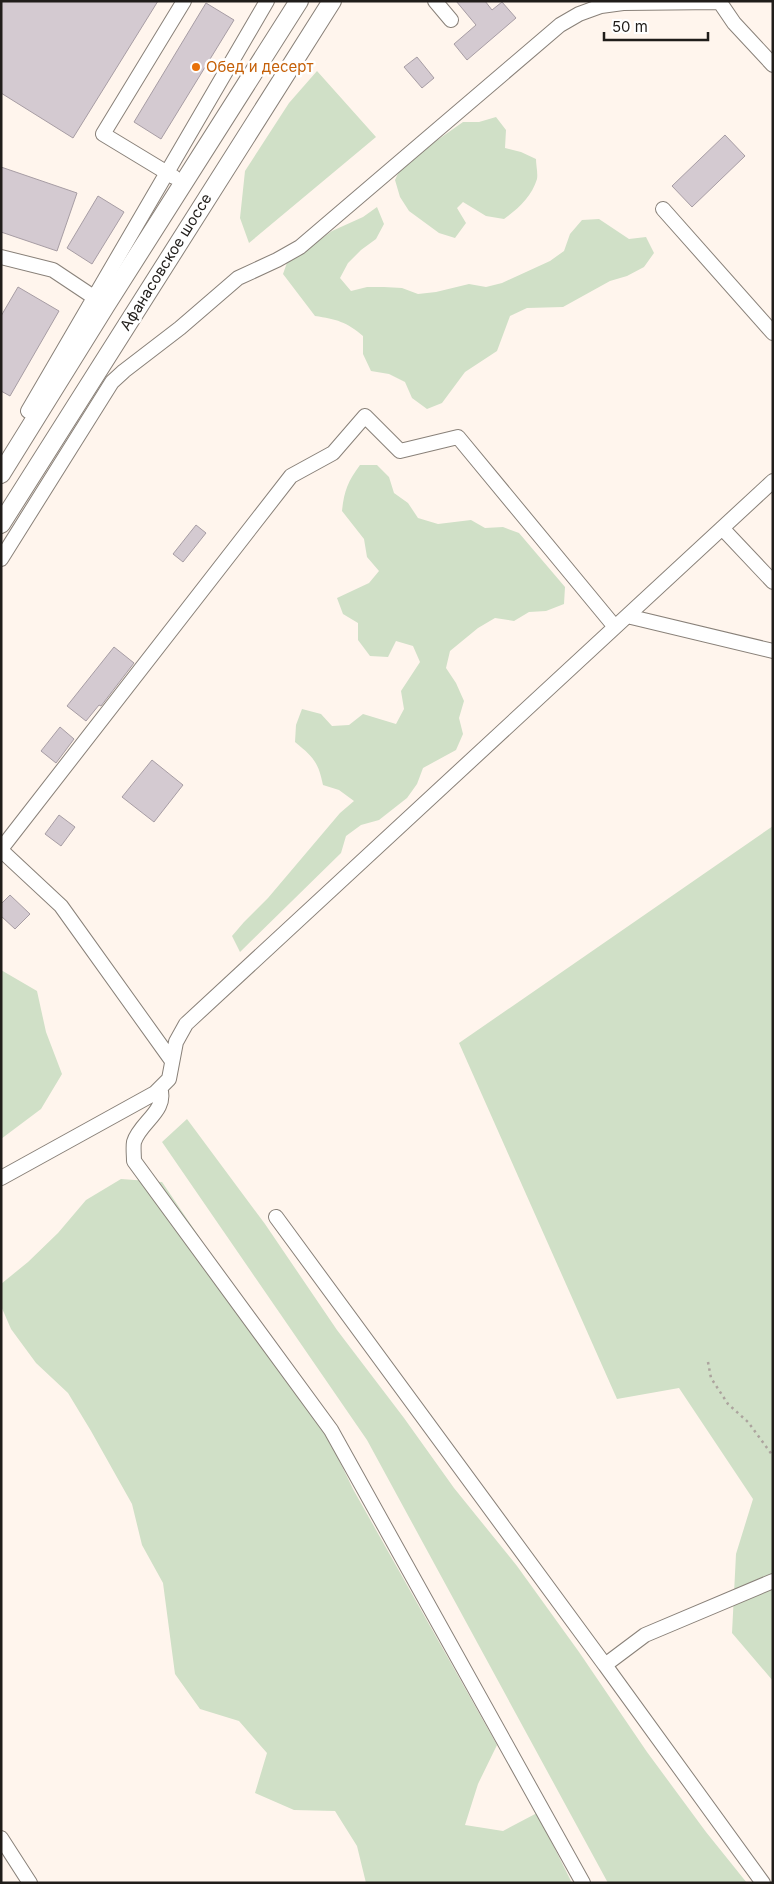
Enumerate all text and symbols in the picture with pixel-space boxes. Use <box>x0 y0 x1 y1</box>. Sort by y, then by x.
scale bar <box>604 10 708 42</box>
text: 50 m <box>612 17 648 36</box>
place label: Обед и десерт <box>206 57 313 76</box>
marker: Обед и десерт <box>190 61 202 73</box>
street label: Афанасовское шоссе <box>116 190 216 334</box>

